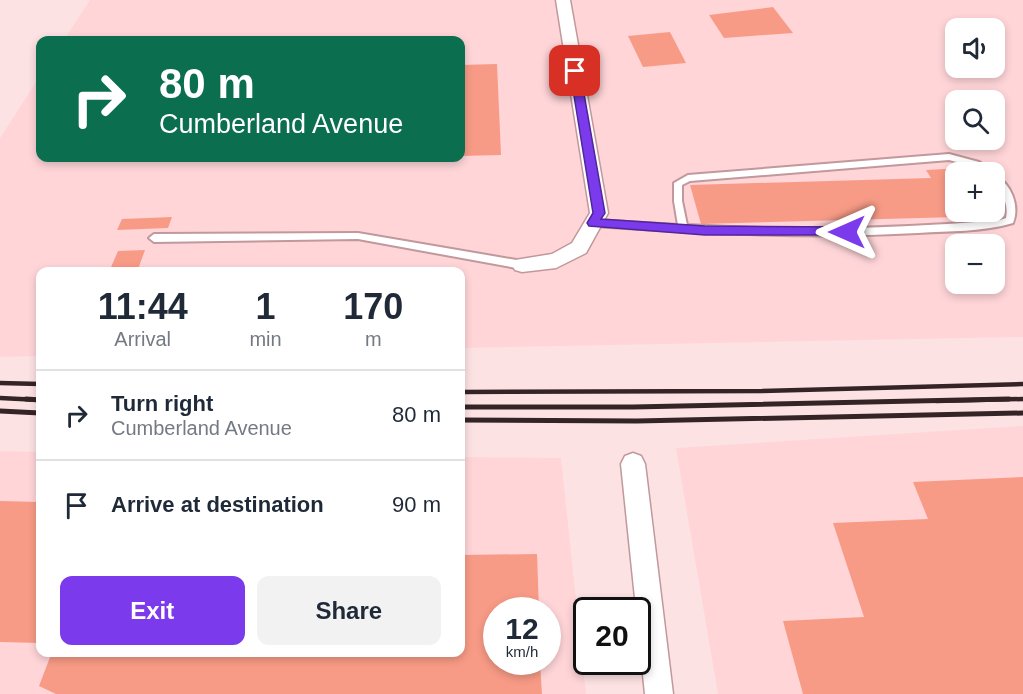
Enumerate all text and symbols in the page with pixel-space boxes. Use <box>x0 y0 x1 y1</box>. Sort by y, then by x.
map controls <box>945 18 1005 294</box>
button: sound <box>945 18 1005 78</box>
pin <box>549 45 600 96</box>
icon: arrive <box>558 54 591 87</box>
icon: right <box>60 60 138 138</box>
text: 80 m <box>159 60 255 107</box>
button: search <box>945 90 1005 150</box>
text: Cumberland Avenue <box>159 109 403 139</box>
button: + <box>945 162 1005 222</box>
position arrow <box>815 200 879 264</box>
button: − <box>945 234 1005 294</box>
text: 11:44 <box>98 286 188 327</box>
text: 1 <box>255 286 276 327</box>
text: 170 <box>343 286 403 327</box>
text: Arrival <box>114 328 171 350</box>
text: min <box>249 328 282 350</box>
text: m <box>365 328 382 350</box>
text: Turn right <box>111 391 213 416</box>
icon: right <box>60 399 93 432</box>
text: 80 m <box>392 402 441 427</box>
text: Cumberland Avenue <box>111 417 292 439</box>
icon: arrive <box>60 489 93 522</box>
text: Arrive at destination <box>111 492 324 517</box>
text: 90 m <box>392 492 441 517</box>
button: Exit <box>60 576 245 645</box>
button: Share <box>257 576 441 645</box>
speed limit sign: 20 <box>573 597 651 675</box>
text: 12 <box>505 612 539 645</box>
text: km/h <box>506 643 538 660</box>

